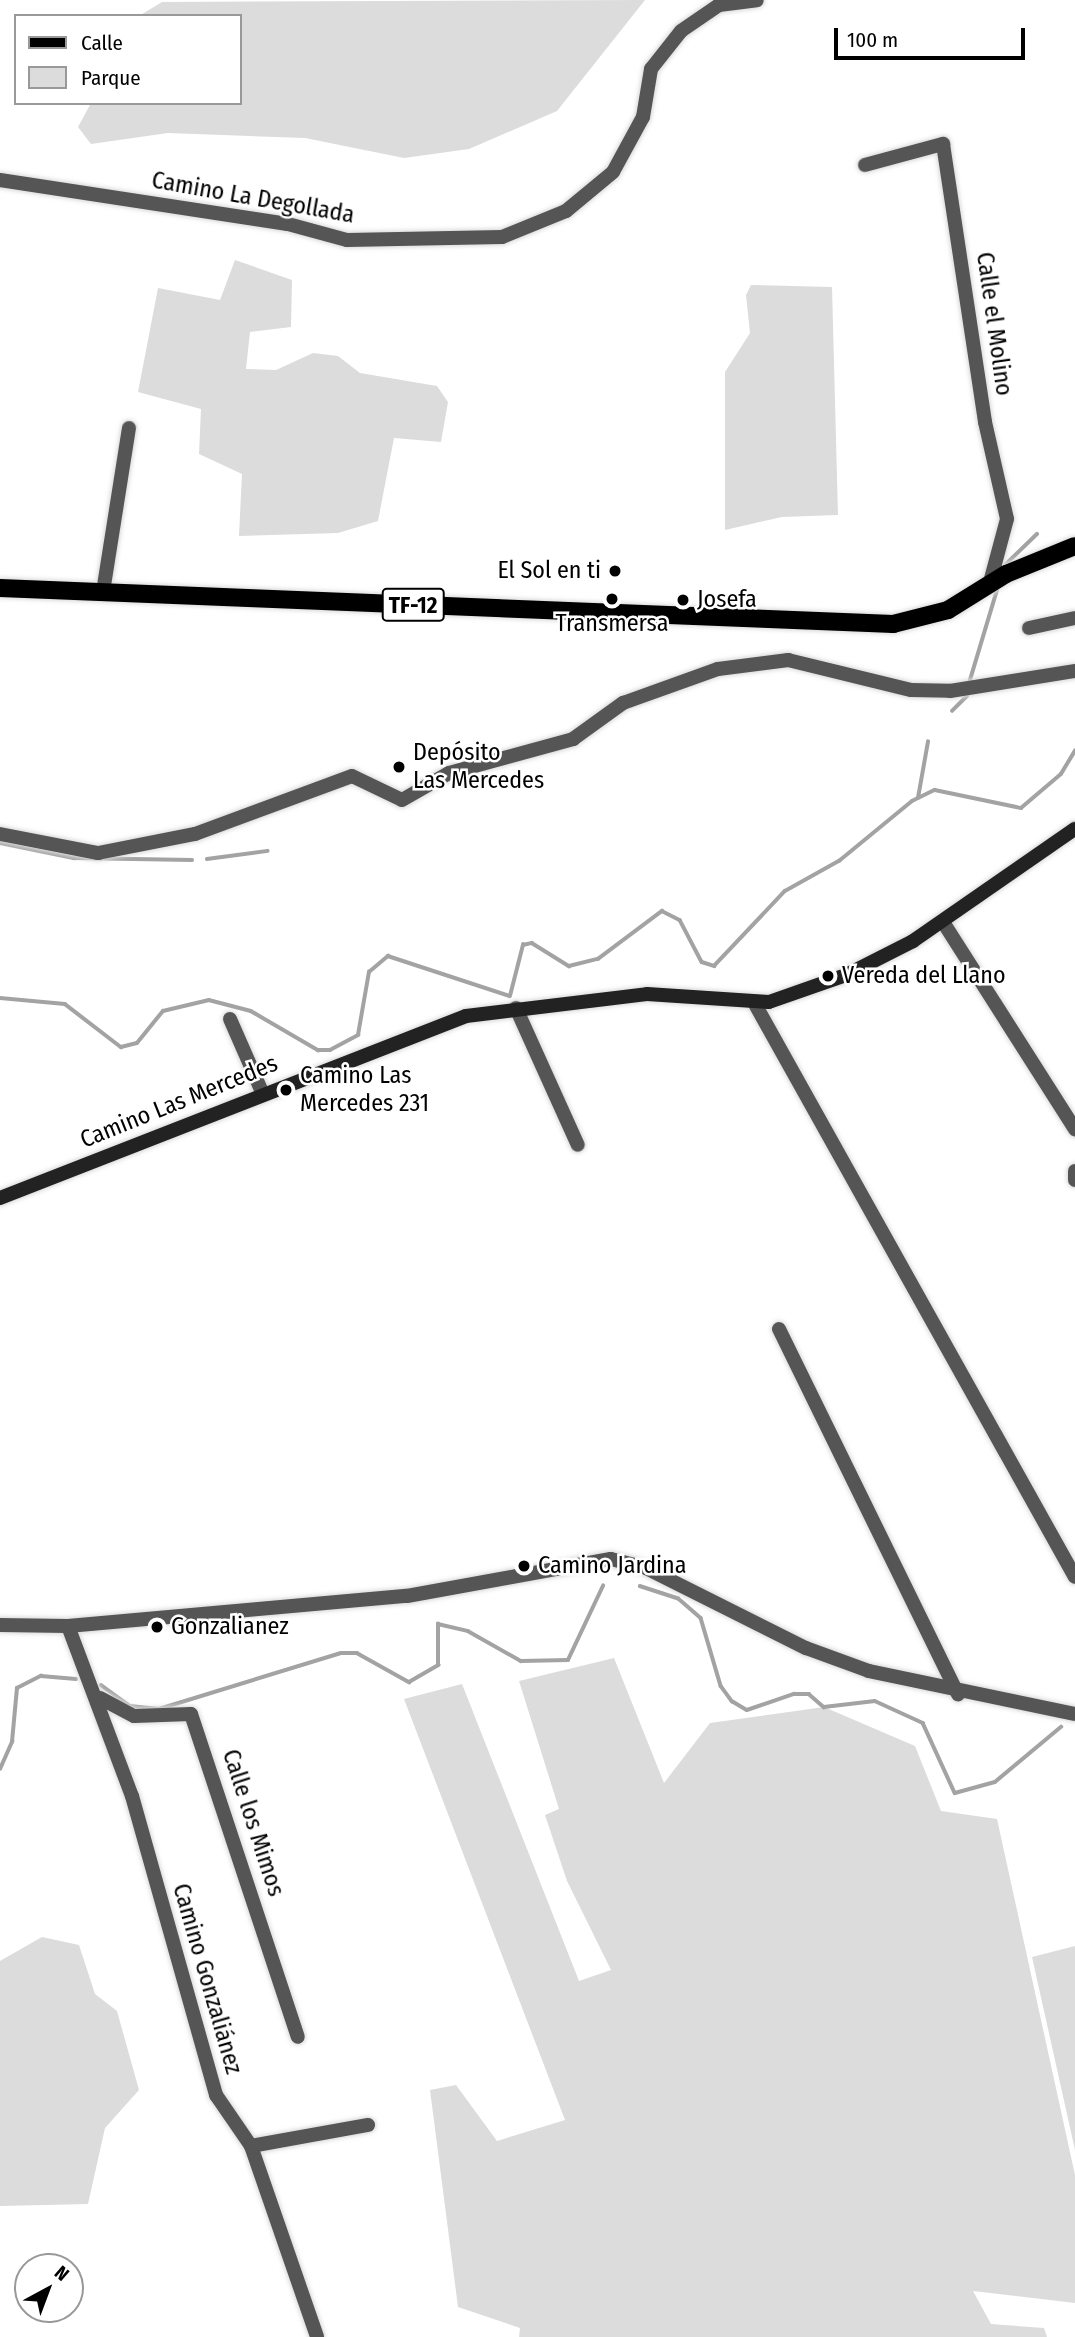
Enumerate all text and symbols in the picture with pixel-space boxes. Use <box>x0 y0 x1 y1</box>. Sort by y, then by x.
legend <box>14 14 242 105</box>
scale bar <box>837 14 1028 58</box>
text: 100 m <box>847 27 898 53</box>
text: Calle <box>81 30 123 56</box>
text: Parque <box>81 65 141 91</box>
street label: Camino La Degollada <box>149 166 357 230</box>
street label: Calle el Molino <box>970 250 1018 398</box>
place label: El Sol en ti <box>497 557 601 585</box>
marker: El Sol en ti <box>607 563 623 579</box>
road number: TF-12 <box>382 586 444 624</box>
place label: Josefa <box>697 586 757 614</box>
marker: Transmersa <box>604 591 620 607</box>
marker: Josefa <box>675 592 691 608</box>
place label: Transmersa <box>556 610 668 638</box>
place label: Depósito Las Mercedes <box>413 739 544 795</box>
marker: Depósito Las Mercedes <box>391 759 407 775</box>
place label: Vereda del Llano <box>842 962 1006 990</box>
marker: Vereda del Llano <box>820 968 836 984</box>
street label: Camino Las Mercedes <box>76 1049 282 1155</box>
place label: Camino Las Mercedes 231 <box>300 1062 429 1118</box>
marker: Camino Las Mercedes 231 <box>278 1082 294 1098</box>
place label: Camino Jardina <box>538 1552 686 1580</box>
marker: Camino Jardina <box>516 1558 532 1574</box>
place label: Gonzalianez <box>171 1613 289 1641</box>
marker: Gonzalianez <box>149 1619 165 1635</box>
street label: Calle los Mimos <box>216 1746 290 1900</box>
street label: Camino Gonzaliánez <box>166 1880 248 2078</box>
north arrow <box>14 2253 84 2323</box>
text: N <box>50 2261 74 2286</box>

